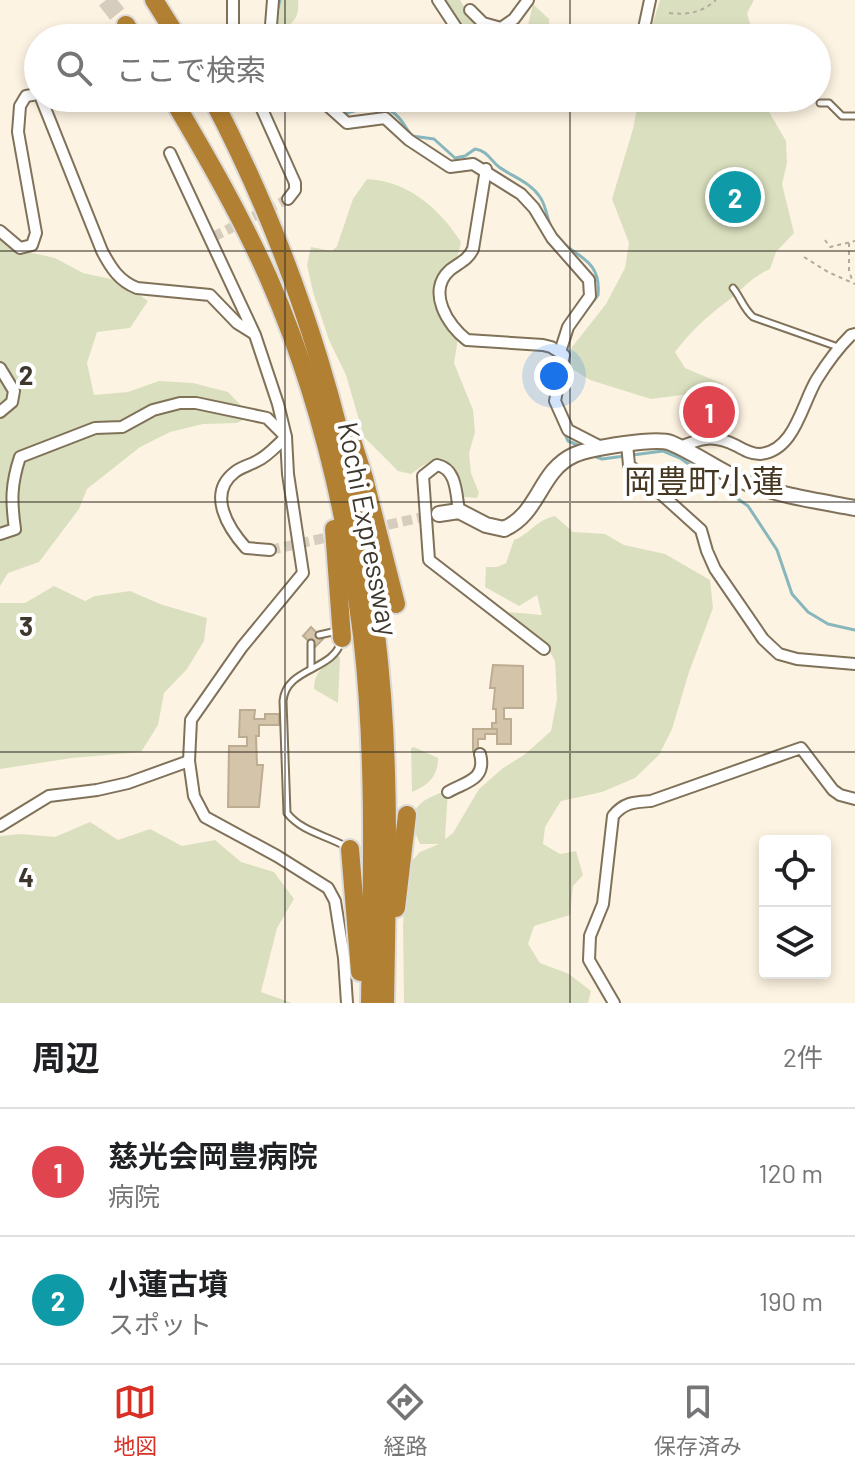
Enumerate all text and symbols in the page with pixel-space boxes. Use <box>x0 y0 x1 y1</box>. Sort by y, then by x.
search box <box>24 24 831 112</box>
icon: search <box>52 46 96 90</box>
text: ここで検索 <box>116 51 266 87</box>
pin: 2 <box>709 167 761 227</box>
your location <box>534 356 574 396</box>
text: 2 <box>19 359 33 390</box>
pin: 1 <box>683 382 735 442</box>
street label: Kochi Expressway <box>332 419 406 639</box>
district label: 岡豊町小蓮 <box>624 461 784 499</box>
text: 3 <box>19 610 33 641</box>
map controls <box>759 835 831 979</box>
button: locate <box>759 835 831 907</box>
text: 4 <box>18 861 34 892</box>
button: layers <box>759 907 831 979</box>
text: 周辺 <box>32 1036 100 1077</box>
text: 2件 <box>783 1041 823 1072</box>
text: 慈光会岡豊病院 <box>108 1137 318 1173</box>
text: 1 <box>53 1157 63 1188</box>
text: 120 m <box>759 1157 823 1188</box>
text: 病院 <box>108 1180 160 1211</box>
text: 小蓮古墳 <box>108 1265 228 1301</box>
text: 2 <box>51 1285 65 1316</box>
text: 190 m <box>759 1285 823 1316</box>
text: スポット <box>108 1308 212 1339</box>
tab: 地図 <box>113 1380 157 1460</box>
tab: 経路 <box>383 1380 428 1460</box>
tab: 保存済み <box>654 1380 742 1460</box>

